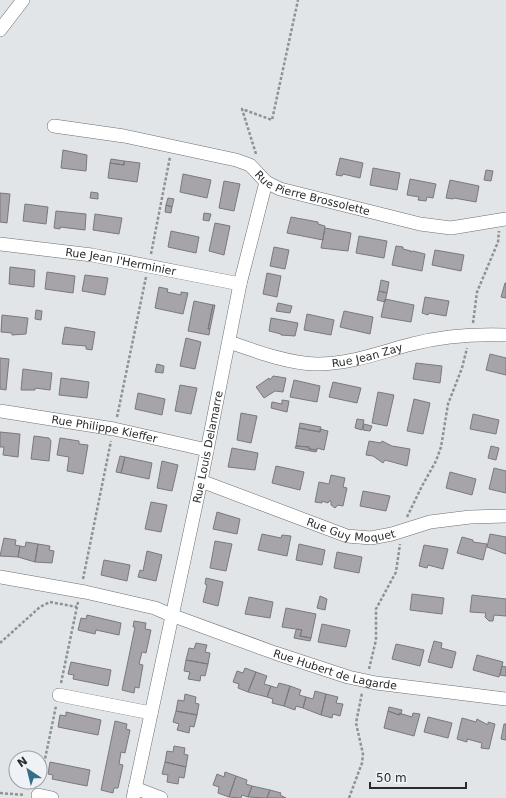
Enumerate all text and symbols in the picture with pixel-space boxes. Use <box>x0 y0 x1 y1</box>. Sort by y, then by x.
street label: Rue Pierre Brossolette <box>252 168 372 218</box>
street label: Rue Jean l'Herminier <box>65 245 178 278</box>
street label: Rue Jean Zay <box>331 340 404 370</box>
street label: Rue Louis Delamarre <box>190 389 225 504</box>
street label: Rue Philippe Kieffer <box>51 413 159 445</box>
street label: Rue Guy Moquet <box>305 515 398 544</box>
street label: Rue Hubert de Lagarde <box>272 646 398 692</box>
north arrow <box>8 750 48 790</box>
text: N <box>15 754 30 770</box>
scale bar <box>370 764 466 790</box>
text: 50 m <box>376 771 407 785</box>

